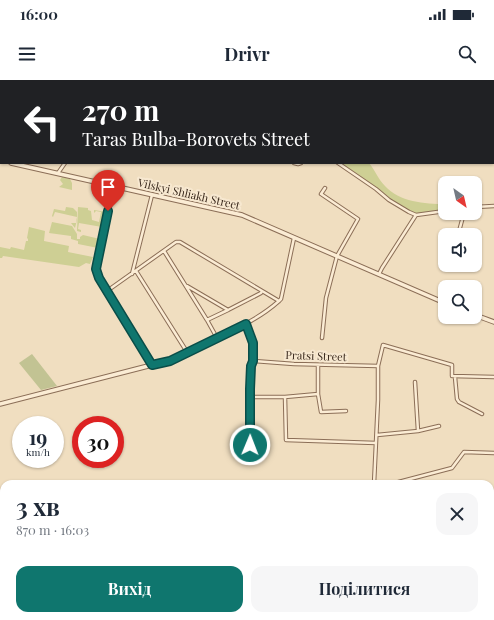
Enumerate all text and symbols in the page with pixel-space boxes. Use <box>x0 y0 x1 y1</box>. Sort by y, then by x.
text: 16:00 <box>20 4 58 24</box>
text: Drivr <box>224 42 270 66</box>
icon: menu <box>16 43 38 65</box>
icon: search <box>456 43 478 65</box>
text: 270 m <box>82 91 159 128</box>
icon: left <box>16 96 68 148</box>
text: Taras Bulba-Borovets Street <box>82 127 310 151</box>
pin <box>91 170 125 211</box>
street label: Vilskyi Shliakh Street <box>136 174 242 213</box>
icon: arrive <box>97 176 119 198</box>
north arrow <box>438 176 482 220</box>
map controls <box>438 176 482 324</box>
button: sound <box>438 228 482 272</box>
button: search <box>438 280 482 324</box>
street label: Pratsi Street <box>285 347 347 364</box>
speed limit sign: 30 <box>72 416 124 468</box>
text: 19 <box>29 423 47 450</box>
position arrow <box>229 424 271 466</box>
text: km/h <box>26 445 50 459</box>
text: 3 хв <box>16 490 60 522</box>
button: close <box>436 493 478 535</box>
text: 870 m · 16:03 <box>16 521 89 538</box>
button: Вихід <box>16 566 243 612</box>
button: Поділитися <box>251 566 478 612</box>

